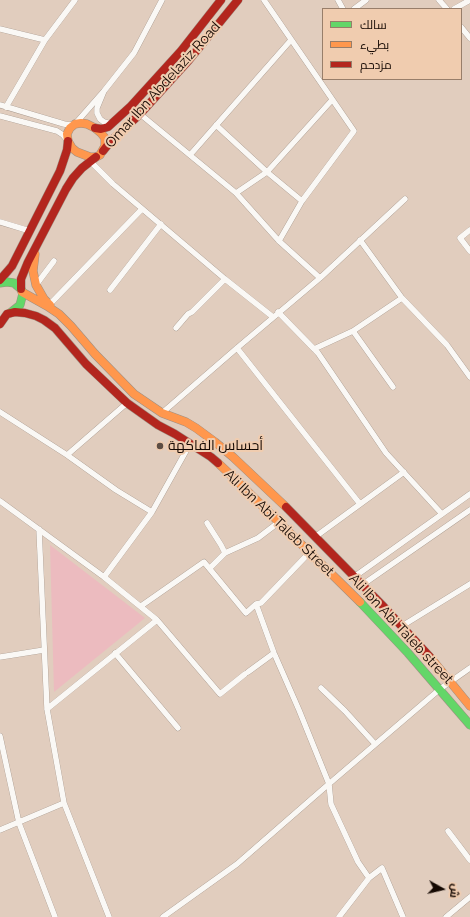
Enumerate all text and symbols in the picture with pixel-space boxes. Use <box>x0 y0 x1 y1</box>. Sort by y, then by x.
legend <box>322 8 462 80</box>
text: سالك <box>360 18 387 32</box>
street label: Omar Ibn Abdelaziz Road <box>102 19 224 151</box>
text: بطيء <box>360 38 389 52</box>
text: مزدحم <box>360 58 392 72</box>
place label: أحساس الفاكهة <box>168 438 263 454</box>
marker: أحساس الفاكهة <box>155 441 165 451</box>
street label: Ali Ibn Abi Taleb Street <box>221 466 337 580</box>
street label: Ali Ibn Abi Taleb street <box>346 570 456 688</box>
north arrow <box>422 869 462 909</box>
text: ش <box>447 883 462 899</box>

